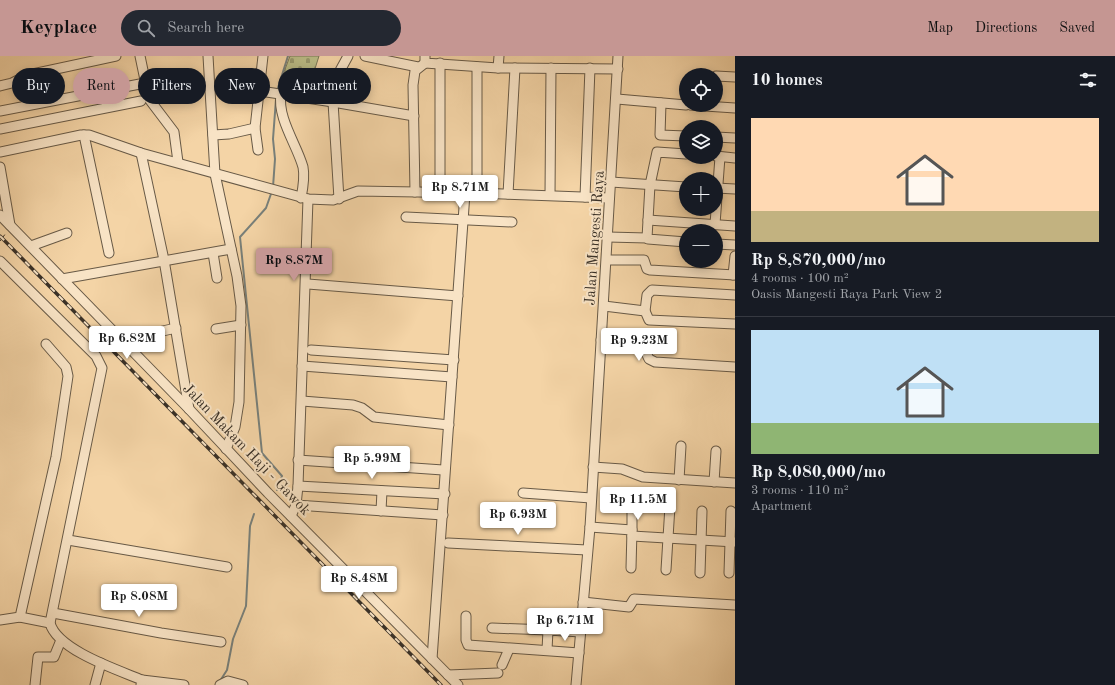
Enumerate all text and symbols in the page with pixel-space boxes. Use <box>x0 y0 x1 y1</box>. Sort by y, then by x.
search box <box>121 10 401 46</box>
icon: search <box>135 17 157 39</box>
text: Keyplace <box>20 19 97 38</box>
text: Search here <box>167 21 244 36</box>
text: Map <box>927 21 953 35</box>
text: Directions <box>975 21 1037 35</box>
text: Saved <box>1059 21 1095 35</box>
chip: Buy <box>12 68 65 104</box>
chip: Rent <box>73 68 130 104</box>
chip: Filters <box>138 68 206 104</box>
chip: New <box>214 68 270 104</box>
chip: Apartment <box>278 68 371 104</box>
map controls <box>679 68 723 268</box>
button: locate <box>679 68 723 112</box>
icon: filters <box>1077 69 1099 91</box>
text: 10 homes <box>751 72 823 89</box>
button: layers <box>679 120 723 164</box>
icon: home <box>889 144 961 216</box>
street label: Jalan Mangesti Raya <box>583 170 608 306</box>
button: + <box>679 172 723 216</box>
pin: Rp 8.71M <box>419 175 501 209</box>
text: Rp 8.71M <box>431 181 489 194</box>
button: − <box>679 224 723 268</box>
pin: Rp 8.87M <box>253 248 335 282</box>
text: Rp 8,870,000/mo <box>751 252 886 269</box>
text: Rp 8.87M <box>265 254 323 267</box>
text: 4 rooms · 100 m² <box>751 272 849 285</box>
text: Oasis Mangesti Raya Park View 2 <box>751 288 942 301</box>
pin: Rp 6.82M <box>86 326 168 360</box>
pin: Rp 9.23M <box>598 328 680 362</box>
text: Rp 6.82M <box>98 332 156 345</box>
text: Rp 9.23M <box>610 334 668 347</box>
icon: home <box>889 356 961 428</box>
street label: Jalan Makam Haji - Gawok <box>179 381 313 519</box>
pin: Rp 5.99M <box>331 446 413 480</box>
text: Rp 5.99M <box>343 452 401 465</box>
text: Rp 8,080,000/mo <box>751 464 886 481</box>
text: 3 rooms · 110 m² <box>751 484 849 497</box>
pin: Rp 11.5M <box>597 487 679 521</box>
text: Rp 11.5M <box>609 493 667 506</box>
text: Apartment <box>751 500 812 513</box>
pin: Rp 6.93M <box>477 502 559 536</box>
text: Rp 6.93M <box>489 508 547 521</box>
pin: Rp 8.48M <box>318 566 400 600</box>
text: Rp 8.48M <box>330 572 388 585</box>
pin: Rp 8.08M <box>98 584 180 618</box>
text: Rp 8.08M <box>110 590 168 603</box>
pin: Rp 6.71M <box>524 608 606 642</box>
text: Rp 6.71M <box>536 614 594 627</box>

